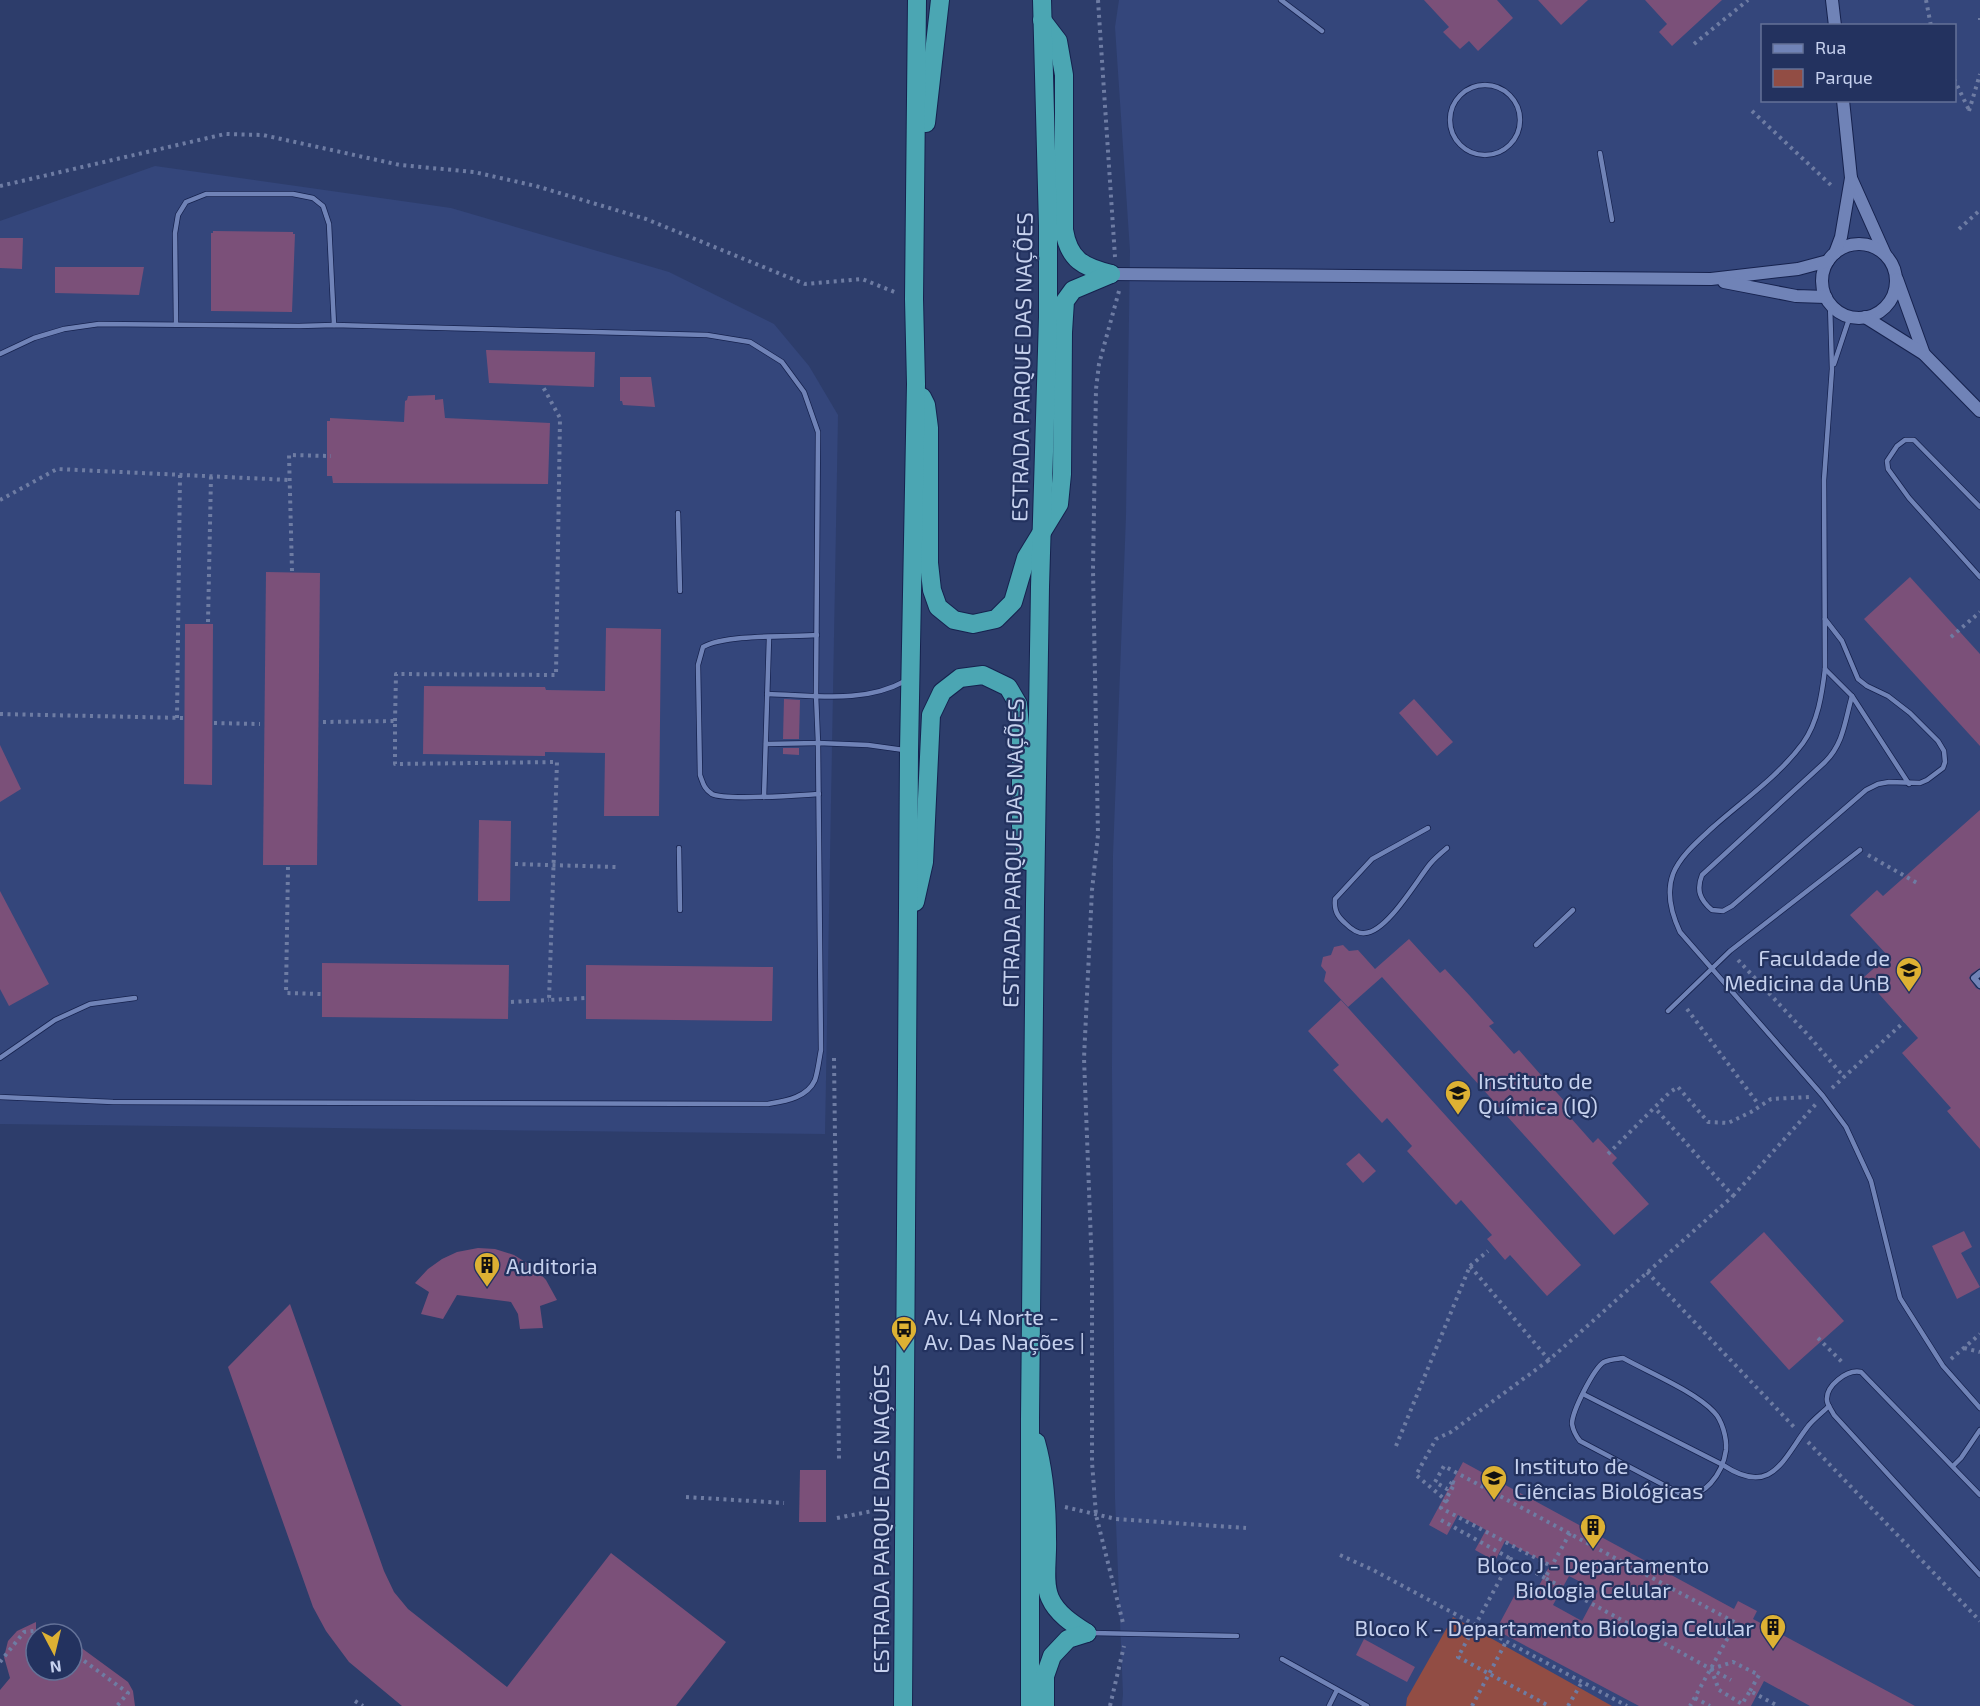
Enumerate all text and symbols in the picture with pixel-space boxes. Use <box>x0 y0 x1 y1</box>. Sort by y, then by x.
legend <box>1761 24 1956 102</box>
text: Rua <box>1815 36 1846 58</box>
text: Parque <box>1815 66 1873 88</box>
street label: ESTRADA PARQUE DAS NAÇÕES <box>1005 212 1039 522</box>
street label: ESTRADA PARQUE DAS NAÇÕES <box>996 698 1030 1008</box>
place label: Faculdade de Medicina da UnB <box>1724 944 1890 995</box>
school or university icon: Faculdade de Medicina da UnB <box>1894 955 1924 993</box>
place label: Instituto de Química (IQ) <box>1478 1067 1598 1119</box>
school or university icon: Instituto de Química (IQ) <box>1443 1078 1473 1116</box>
building icon: Auditoria <box>472 1250 502 1288</box>
place label: Auditoria <box>506 1252 598 1278</box>
place label: Av. L4 Norte - Av. Das Nações | <box>924 1303 1085 1356</box>
bus stop icon: Av. L4 Norte - Av. Das Nações | <box>889 1314 919 1352</box>
street label: ESTRADA PARQUE DAS NAÇÕES <box>867 1364 895 1674</box>
place label: Instituto de Ciências Biológicas <box>1514 1452 1703 1503</box>
school or university icon: Instituto de Ciências Biológicas <box>1479 1463 1509 1501</box>
building icon: Bloco J - Departamento Biologia Celular <box>1578 1512 1608 1550</box>
place label: Bloco J - Departamento Biologia Celular <box>1477 1551 1709 1602</box>
building icon: Bloco K - Departamento Biologia Celular <box>1758 1612 1788 1650</box>
place label: Bloco K - Departamento Biologia Celular <box>1354 1614 1754 1640</box>
north arrow <box>24 1622 84 1682</box>
text: N <box>49 1657 63 1678</box>

